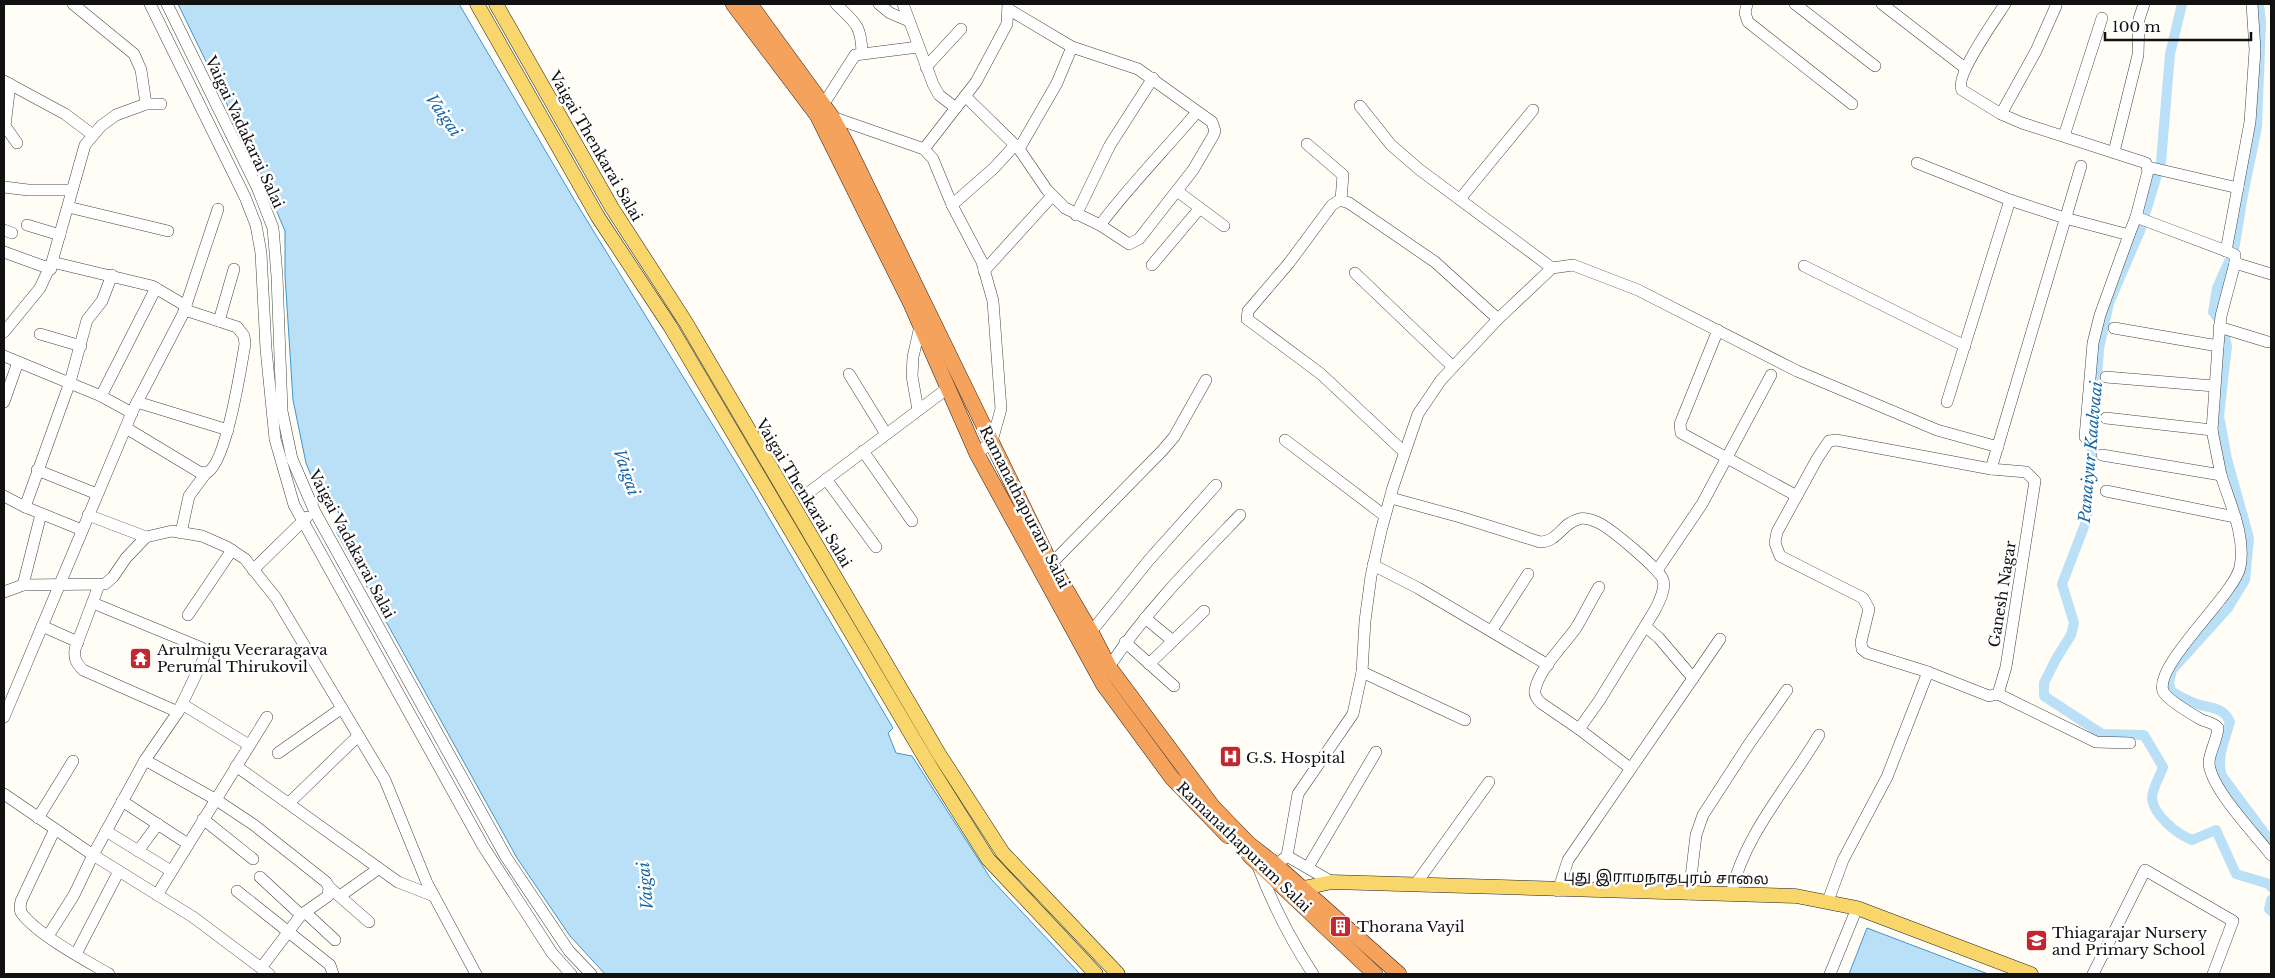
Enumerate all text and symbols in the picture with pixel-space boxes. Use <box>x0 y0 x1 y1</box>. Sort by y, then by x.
scale bar <box>2105 10 2251 42</box>
text: 100 m <box>2112 17 2161 36</box>
street label: Vaigai Vadakarai Salai <box>201 52 289 211</box>
street label: Vaigai Thenkarai Salai <box>545 67 647 224</box>
water label: Vaigai <box>422 90 466 141</box>
water label: Panaiyur Kaalvaai <box>2074 380 2106 525</box>
street label: Vaigai Thenkarai Salai <box>752 414 856 571</box>
street label: Ramanathapuram Salai <box>976 423 1074 591</box>
water label: Vaigai <box>610 446 644 498</box>
street label: Vaigai Vadakarai Salai <box>304 466 399 622</box>
street label: Ganesh Nagar <box>1984 539 2020 649</box>
place label: Arulmigu Veeraragava Perumal Thirukovil <box>156 640 328 676</box>
temple icon: Arulmigu Veeraragava Perumal Thirukovil <box>129 646 153 670</box>
hospital icon: G.S. Hospital <box>1218 745 1242 769</box>
place label: G.S. Hospital <box>1246 748 1345 767</box>
street label: Ramanathapuram Salai <box>1173 778 1315 916</box>
water label: Vaigai <box>633 861 657 911</box>
street label: புது இராமநாதபுரம் சாலை <box>1563 866 1769 890</box>
building icon: Thorana Vayil <box>1329 914 1353 938</box>
place label: Thorana Vayil <box>1357 917 1465 936</box>
place label: Thiagarajar Nursery and Primary School <box>2052 923 2207 959</box>
school or university icon: Thiagarajar Nursery and Primary School <box>2024 929 2048 953</box>

